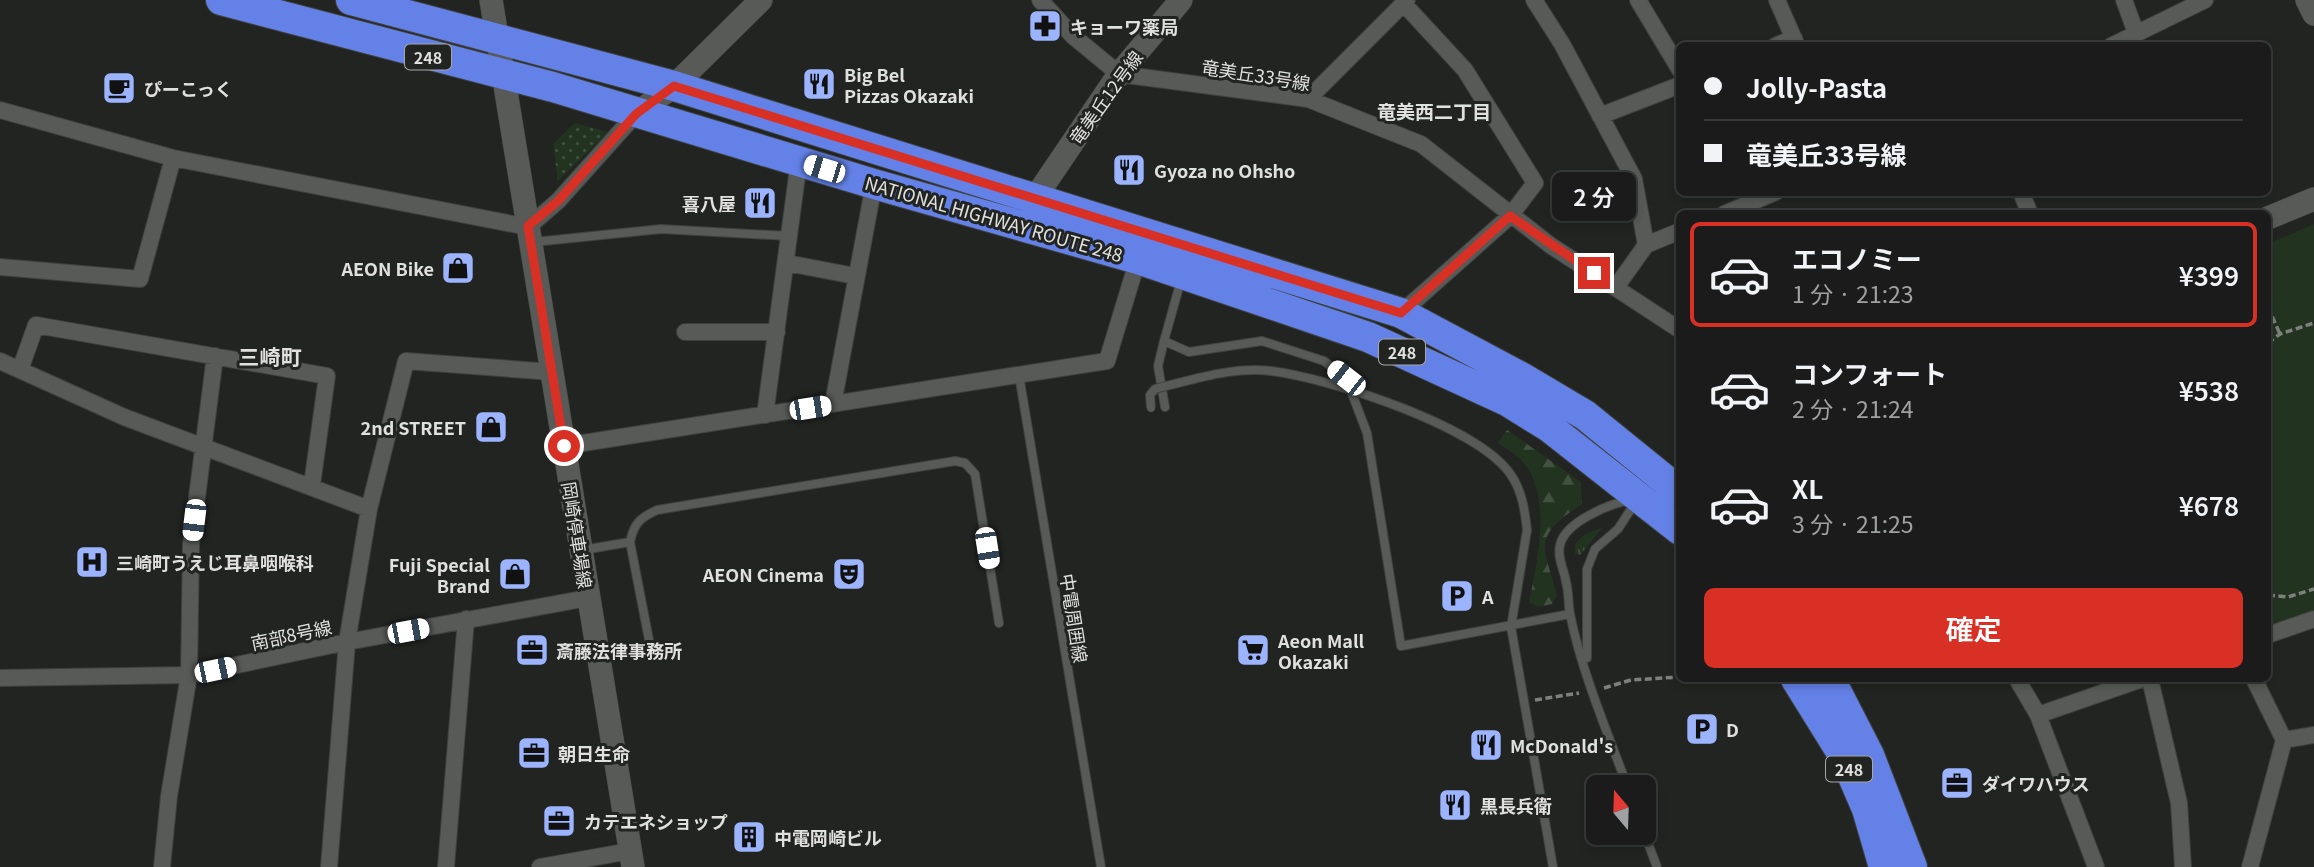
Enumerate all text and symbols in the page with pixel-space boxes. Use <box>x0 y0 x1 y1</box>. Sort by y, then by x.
pharmacy icon: キョーワ薬局 <box>1026 7 1064 45</box>
place label: キョーワ薬局 <box>1070 13 1178 39</box>
road number: 248 <box>405 44 451 69</box>
street label: 竜美丘12号線 <box>1062 45 1148 149</box>
street label: 竜美丘33号線 <box>1200 53 1312 95</box>
place label: Big Bel Pizzas Okazaki <box>844 61 974 108</box>
restaurant icon: Big Bel Pizzas Okazaki <box>800 65 838 103</box>
text: Jolly-Pasta <box>1746 68 1887 105</box>
cafe icon: ぴーこっく <box>100 69 138 107</box>
place label: ぴーこっく <box>144 75 233 101</box>
district label: 竜美西二丁目 <box>1377 97 1491 124</box>
text: 竜美丘33号線 <box>1746 135 1907 172</box>
restaurant icon: Gyoza no Ohsho <box>1110 151 1148 189</box>
car <box>801 153 848 185</box>
place label: Gyoza no Ohsho <box>1154 157 1295 183</box>
street label: NATIONAL HIGHWAY ROUTE 248 <box>862 169 1126 267</box>
callout: 2 分 <box>1552 172 1636 220</box>
text: 2 分 <box>1573 179 1615 213</box>
restaurant icon: 喜八屋 <box>741 184 779 222</box>
place label: 喜八屋 <box>682 190 736 216</box>
text: エコノミー <box>1792 239 1922 276</box>
icon: car <box>1708 243 1771 306</box>
shop icon: AEON Bike <box>439 249 477 287</box>
place label: AEON Bike <box>341 255 434 281</box>
text: ¥399 <box>2179 256 2239 293</box>
route end <box>1578 257 1610 289</box>
text: 1 分 · 21:23 <box>1792 276 1914 310</box>
road number: 248 <box>1379 340 1425 364</box>
district label: 三崎町 <box>239 341 302 371</box>
text: コンフォート <box>1792 354 1947 391</box>
car <box>1323 357 1370 399</box>
icon: car <box>1708 358 1771 421</box>
text: ¥538 <box>2179 371 2239 408</box>
text: 2 分 · 21:24 <box>1792 391 1914 425</box>
car <box>788 394 833 422</box>
shop icon: 2nd STREET <box>472 408 510 446</box>
place label: 2nd STREET <box>361 414 466 440</box>
route start <box>548 430 580 462</box>
text: XL <box>1792 469 1823 506</box>
icon: car <box>1708 473 1771 536</box>
street label: 岡崎停車場線 <box>557 480 599 590</box>
text: ¥678 <box>2179 486 2239 523</box>
car <box>182 498 207 542</box>
text: 3 分 · 21:25 <box>1792 506 1914 540</box>
car <box>974 526 1001 570</box>
hospital icon: 三崎町うえじ耳鼻咽喉科 <box>73 543 111 581</box>
place label: 三崎町うえじ耳鼻咽喉科 <box>116 549 314 575</box>
place label: Fuji Special Brand <box>389 551 490 598</box>
shop icon: Fuji Special Brand <box>496 555 534 593</box>
theatre icon: AEON Cinema <box>830 555 868 593</box>
place label: AEON Cinema <box>702 561 824 587</box>
street label: 中電周囲線 <box>1055 572 1095 664</box>
parking icon: A <box>1438 577 1476 615</box>
place label: A <box>1481 583 1494 609</box>
button: 確定 <box>1704 588 2243 668</box>
street label: 南部8号線 <box>248 613 334 655</box>
car <box>386 617 431 645</box>
place label: Aeon Mall Okazaki <box>1277 627 1365 674</box>
office icon: 斎藤法律事務所 <box>513 631 551 669</box>
supermarket icon: Aeon Mall Okazaki <box>1234 631 1272 669</box>
place label: 斎藤法律事務所 <box>556 637 682 663</box>
car <box>193 655 238 685</box>
parking icon: D <box>1683 710 1721 748</box>
place label: D <box>1726 716 1739 742</box>
restaurant icon: McDonald's <box>1467 726 1505 764</box>
place label: McDonald's <box>1510 732 1613 758</box>
office icon: 朝日生命 <box>515 734 553 772</box>
place label: 朝日生命 <box>558 740 630 766</box>
road number: 248 <box>1826 756 1872 782</box>
office icon: ダイワハウス <box>1938 764 1976 802</box>
place label: ダイワハウス <box>1982 770 2090 796</box>
north arrow <box>1586 775 1656 845</box>
map controls <box>1586 775 1656 845</box>
restaurant icon: 黒長兵衛 <box>1436 786 1474 824</box>
place label: 黒長兵衛 <box>1480 792 1552 818</box>
office icon: カテエネショップ <box>540 802 578 840</box>
place label: カテエネショップ <box>584 808 728 834</box>
building icon: 中電岡崎ビル <box>730 818 768 856</box>
place label: 中電岡崎ビル <box>774 824 882 850</box>

